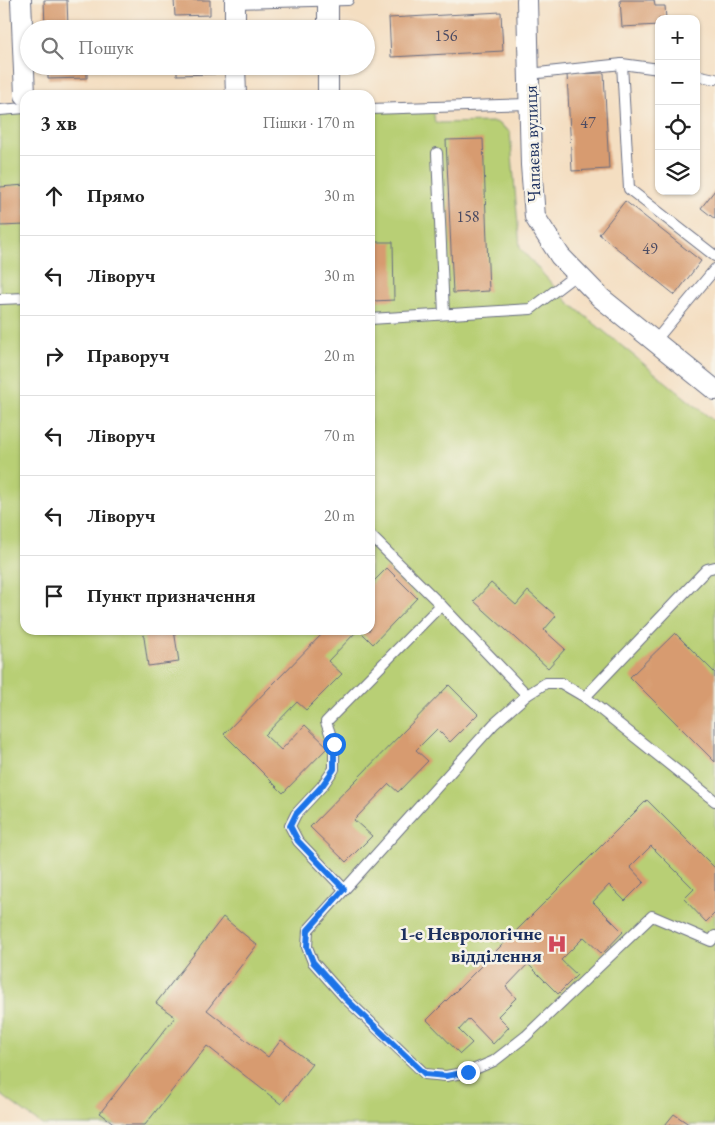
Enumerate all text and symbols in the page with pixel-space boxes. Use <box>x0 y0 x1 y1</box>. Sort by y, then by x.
map controls <box>655 15 700 195</box>
button: + <box>655 15 700 60</box>
search box <box>20 20 375 75</box>
house number: 156 <box>434 25 458 46</box>
icon: search <box>38 34 66 62</box>
text: Пошук <box>78 35 134 60</box>
button: − <box>655 60 700 105</box>
street label: Чапаєва вулиця <box>517 84 547 203</box>
button: locate <box>655 105 700 150</box>
text: 3 хв <box>40 109 77 136</box>
text: Пішки · 170 m <box>262 112 355 133</box>
house number: 47 <box>580 112 596 133</box>
button: layers <box>655 150 700 195</box>
icon: ahead <box>40 182 68 210</box>
text: Прямо <box>87 183 145 208</box>
text: 30 m <box>324 185 355 206</box>
house number: 158 <box>456 206 480 227</box>
house number: 49 <box>642 238 658 259</box>
icon: left <box>40 262 68 290</box>
text: Ліворуч <box>87 263 155 288</box>
text: 30 m <box>324 265 355 286</box>
icon: right <box>40 342 68 370</box>
text: Праворуч <box>87 343 169 368</box>
text: 20 m <box>324 345 355 366</box>
icon: left <box>40 422 68 450</box>
text: Ліворуч <box>87 423 155 448</box>
text: 70 m <box>324 425 355 446</box>
icon: left <box>40 502 68 530</box>
text: Ліворуч <box>87 503 155 528</box>
text: 20 m <box>324 505 355 526</box>
icon: arrive <box>40 582 68 610</box>
text: Пункт призначення <box>87 583 256 608</box>
route start <box>323 733 346 756</box>
place label: 1-е Неврологічне відділення <box>399 921 542 968</box>
hospital icon: 1-е Неврологічне відділення <box>546 933 568 955</box>
route end <box>457 1061 480 1084</box>

